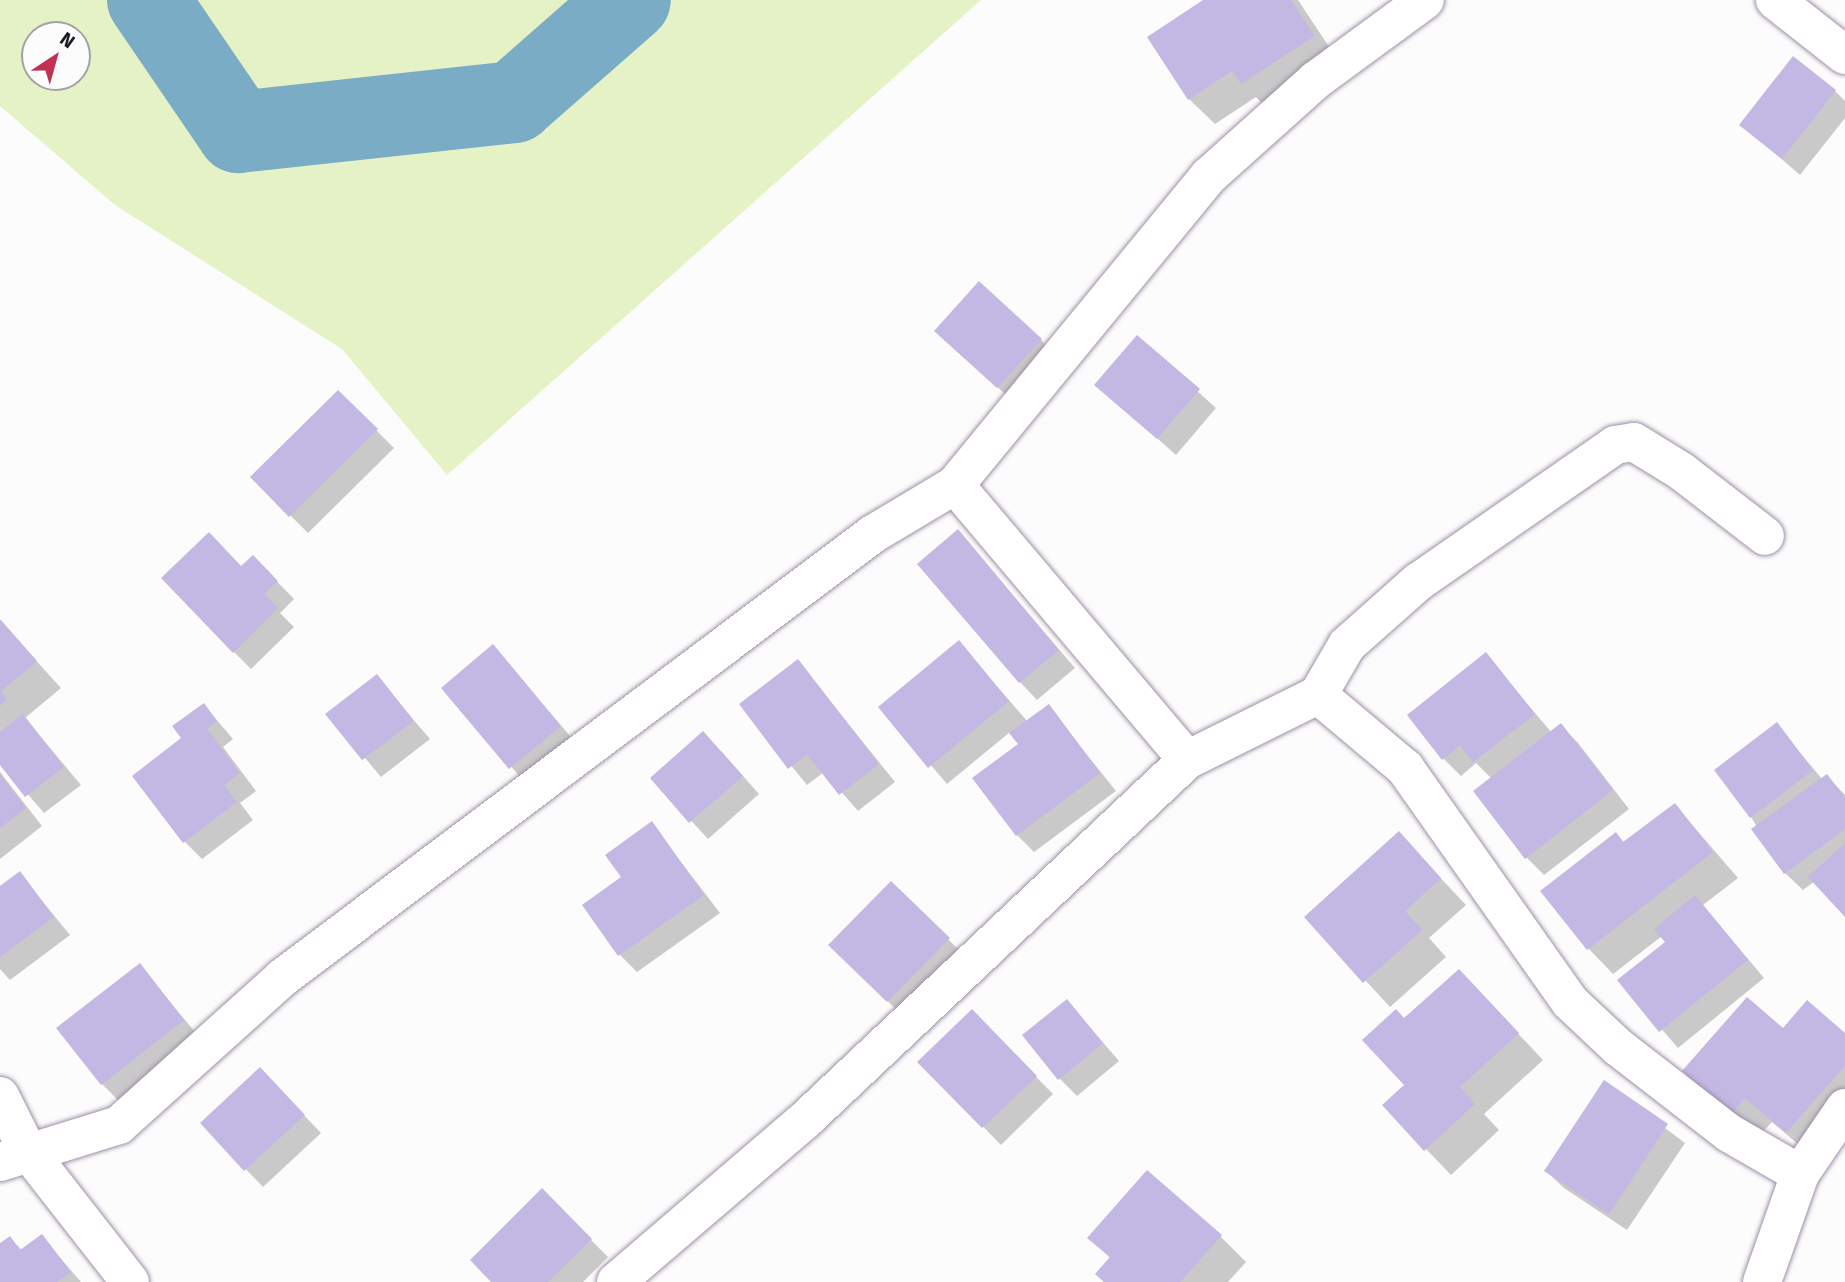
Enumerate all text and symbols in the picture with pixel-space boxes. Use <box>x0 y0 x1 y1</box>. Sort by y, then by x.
north arrow <box>21 21 91 91</box>
text: N <box>56 27 79 53</box>

